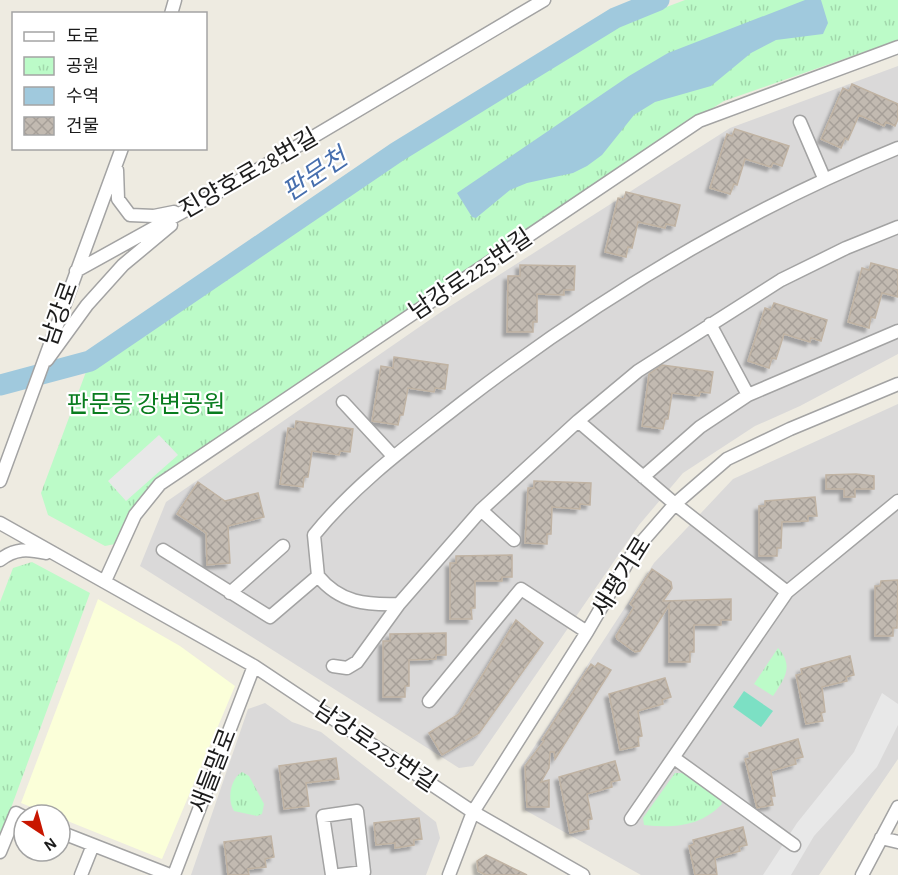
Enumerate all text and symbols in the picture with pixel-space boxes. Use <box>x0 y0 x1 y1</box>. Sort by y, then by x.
legend <box>12 12 207 150</box>
text: 도로 <box>66 28 99 46</box>
text: 공원 <box>66 57 99 76</box>
text: 수역 <box>66 87 99 106</box>
text: 건물 <box>66 117 99 136</box>
street label: 진양호로28번길 <box>175 124 322 223</box>
water label: 판문천 <box>277 142 355 206</box>
street label: 남강로225번길 <box>405 224 537 325</box>
street label: 남강로 <box>36 278 83 349</box>
park label: 판문동 강변공원 <box>67 392 225 417</box>
street label: 새평거로 <box>588 533 656 621</box>
street label: 남강로225번길 <box>309 696 441 797</box>
street label: 새들말로 <box>186 725 241 817</box>
north arrow <box>12 803 72 863</box>
text: N <box>41 835 59 854</box>

